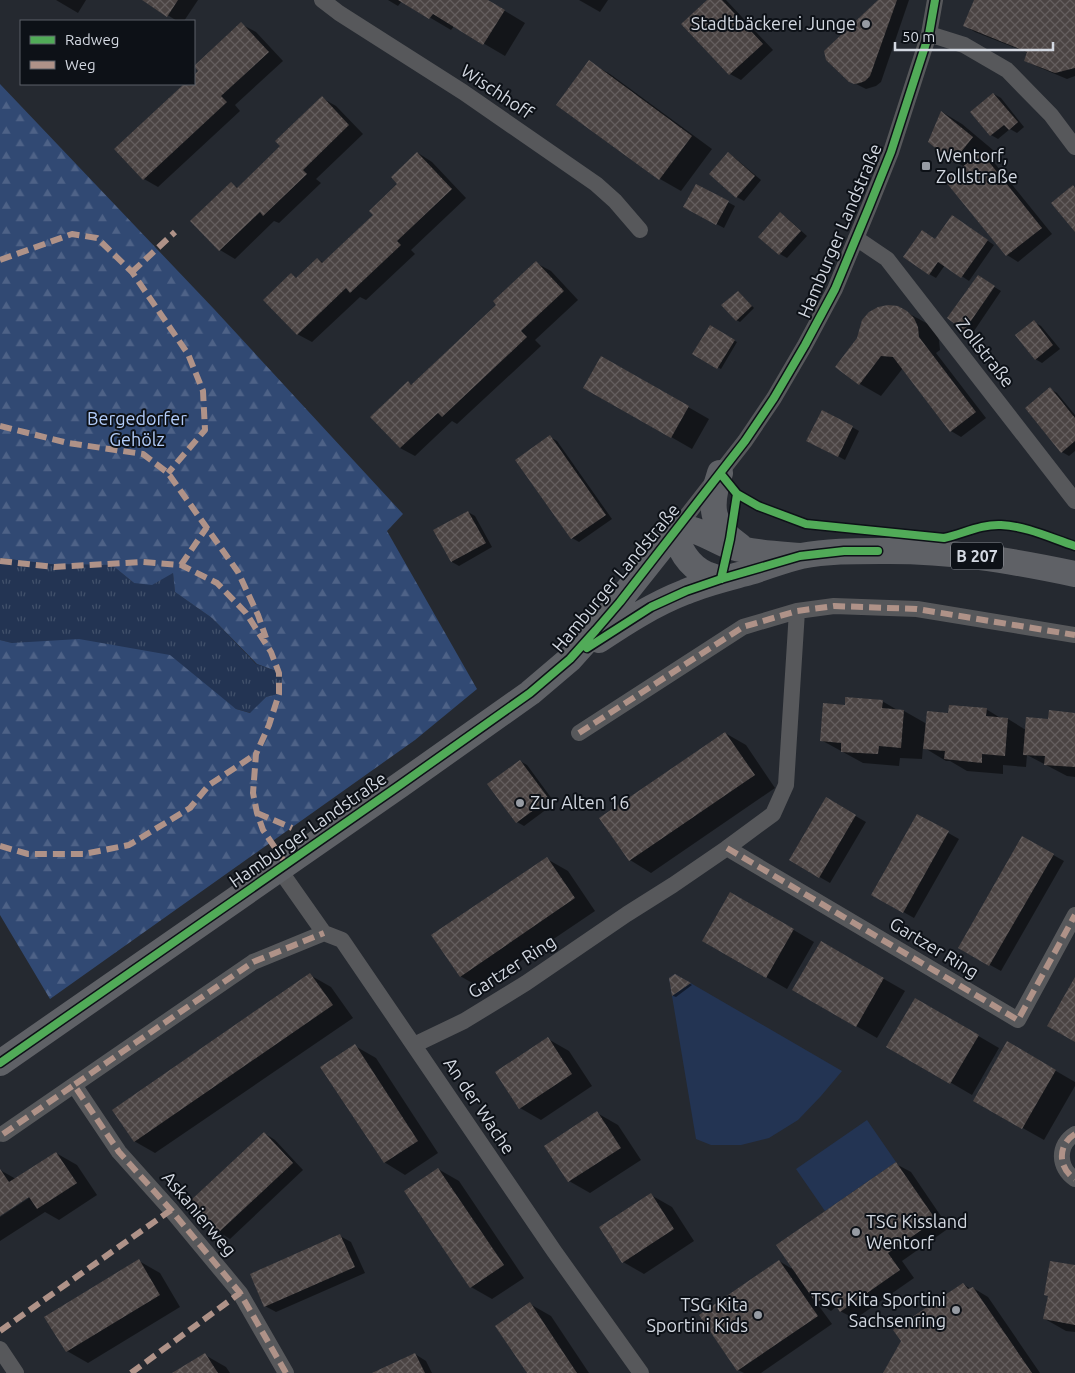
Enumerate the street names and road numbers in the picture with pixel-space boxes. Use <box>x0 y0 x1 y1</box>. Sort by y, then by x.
street label: Wischhoff <box>458 60 538 123</box>
street label: Hamburger Landstraße <box>793 141 885 321</box>
street label: Zollstraße <box>953 314 1019 391</box>
street label: Hamburger Landstraße <box>547 499 683 655</box>
road number: B 207 <box>951 542 1003 570</box>
street label: Hamburger Landstraße <box>225 767 390 891</box>
street label: Gartzer Ring <box>886 913 983 982</box>
street label: Gartzer Ring <box>464 930 559 1002</box>
street label: An der Wache <box>440 1054 519 1157</box>
street label: Askanierweg <box>159 1167 241 1260</box>

